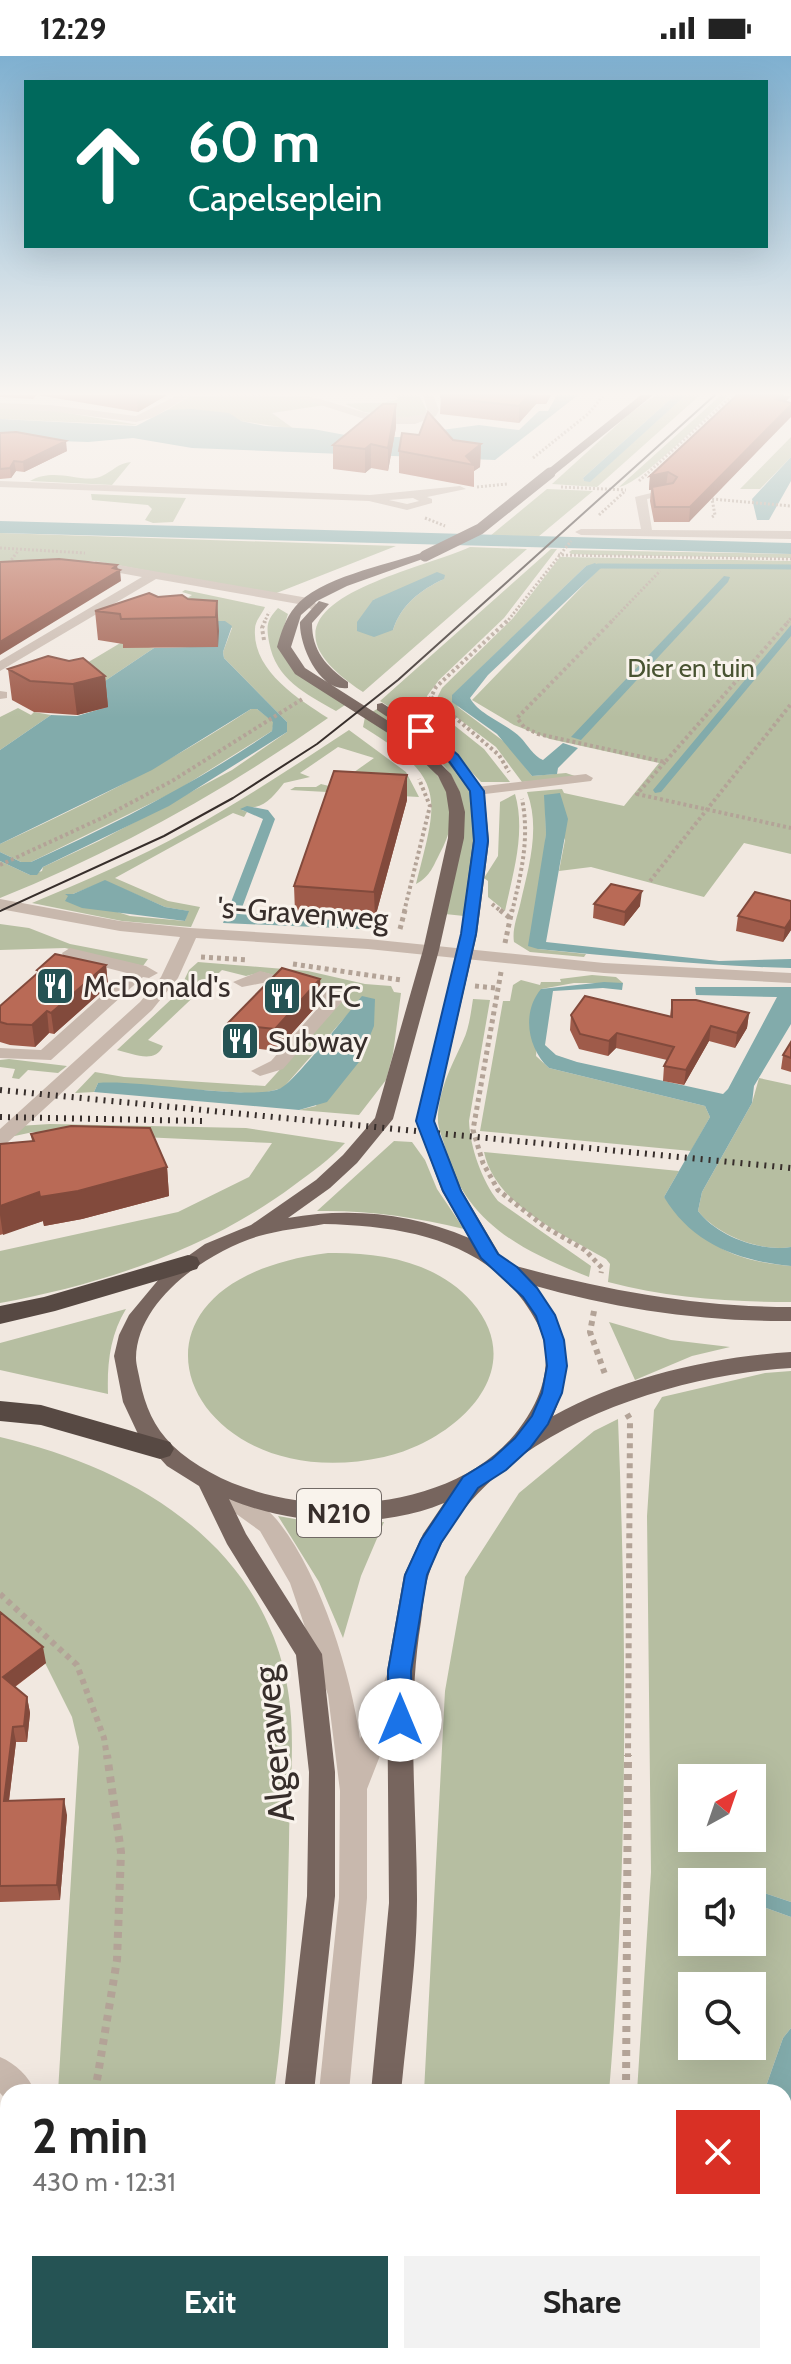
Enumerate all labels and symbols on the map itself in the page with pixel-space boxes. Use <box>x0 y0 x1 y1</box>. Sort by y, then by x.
park label: Dier en tuin <box>627 652 755 684</box>
pin <box>387 697 455 765</box>
street label: 's-Gravenweg <box>216 889 391 938</box>
restaurant icon: McDonald's <box>34 965 76 1007</box>
place label: McDonald's <box>83 968 230 1005</box>
restaurant icon: KFC <box>261 975 303 1017</box>
place label: KFC <box>310 978 361 1015</box>
restaurant icon: Subway <box>219 1020 261 1062</box>
place label: Subway <box>268 1023 368 1060</box>
road number: N210 <box>297 1489 381 1537</box>
street label: Algeraweg <box>243 1663 303 1824</box>
position arrow <box>358 1678 442 1762</box>
north arrow <box>678 1764 766 1852</box>

